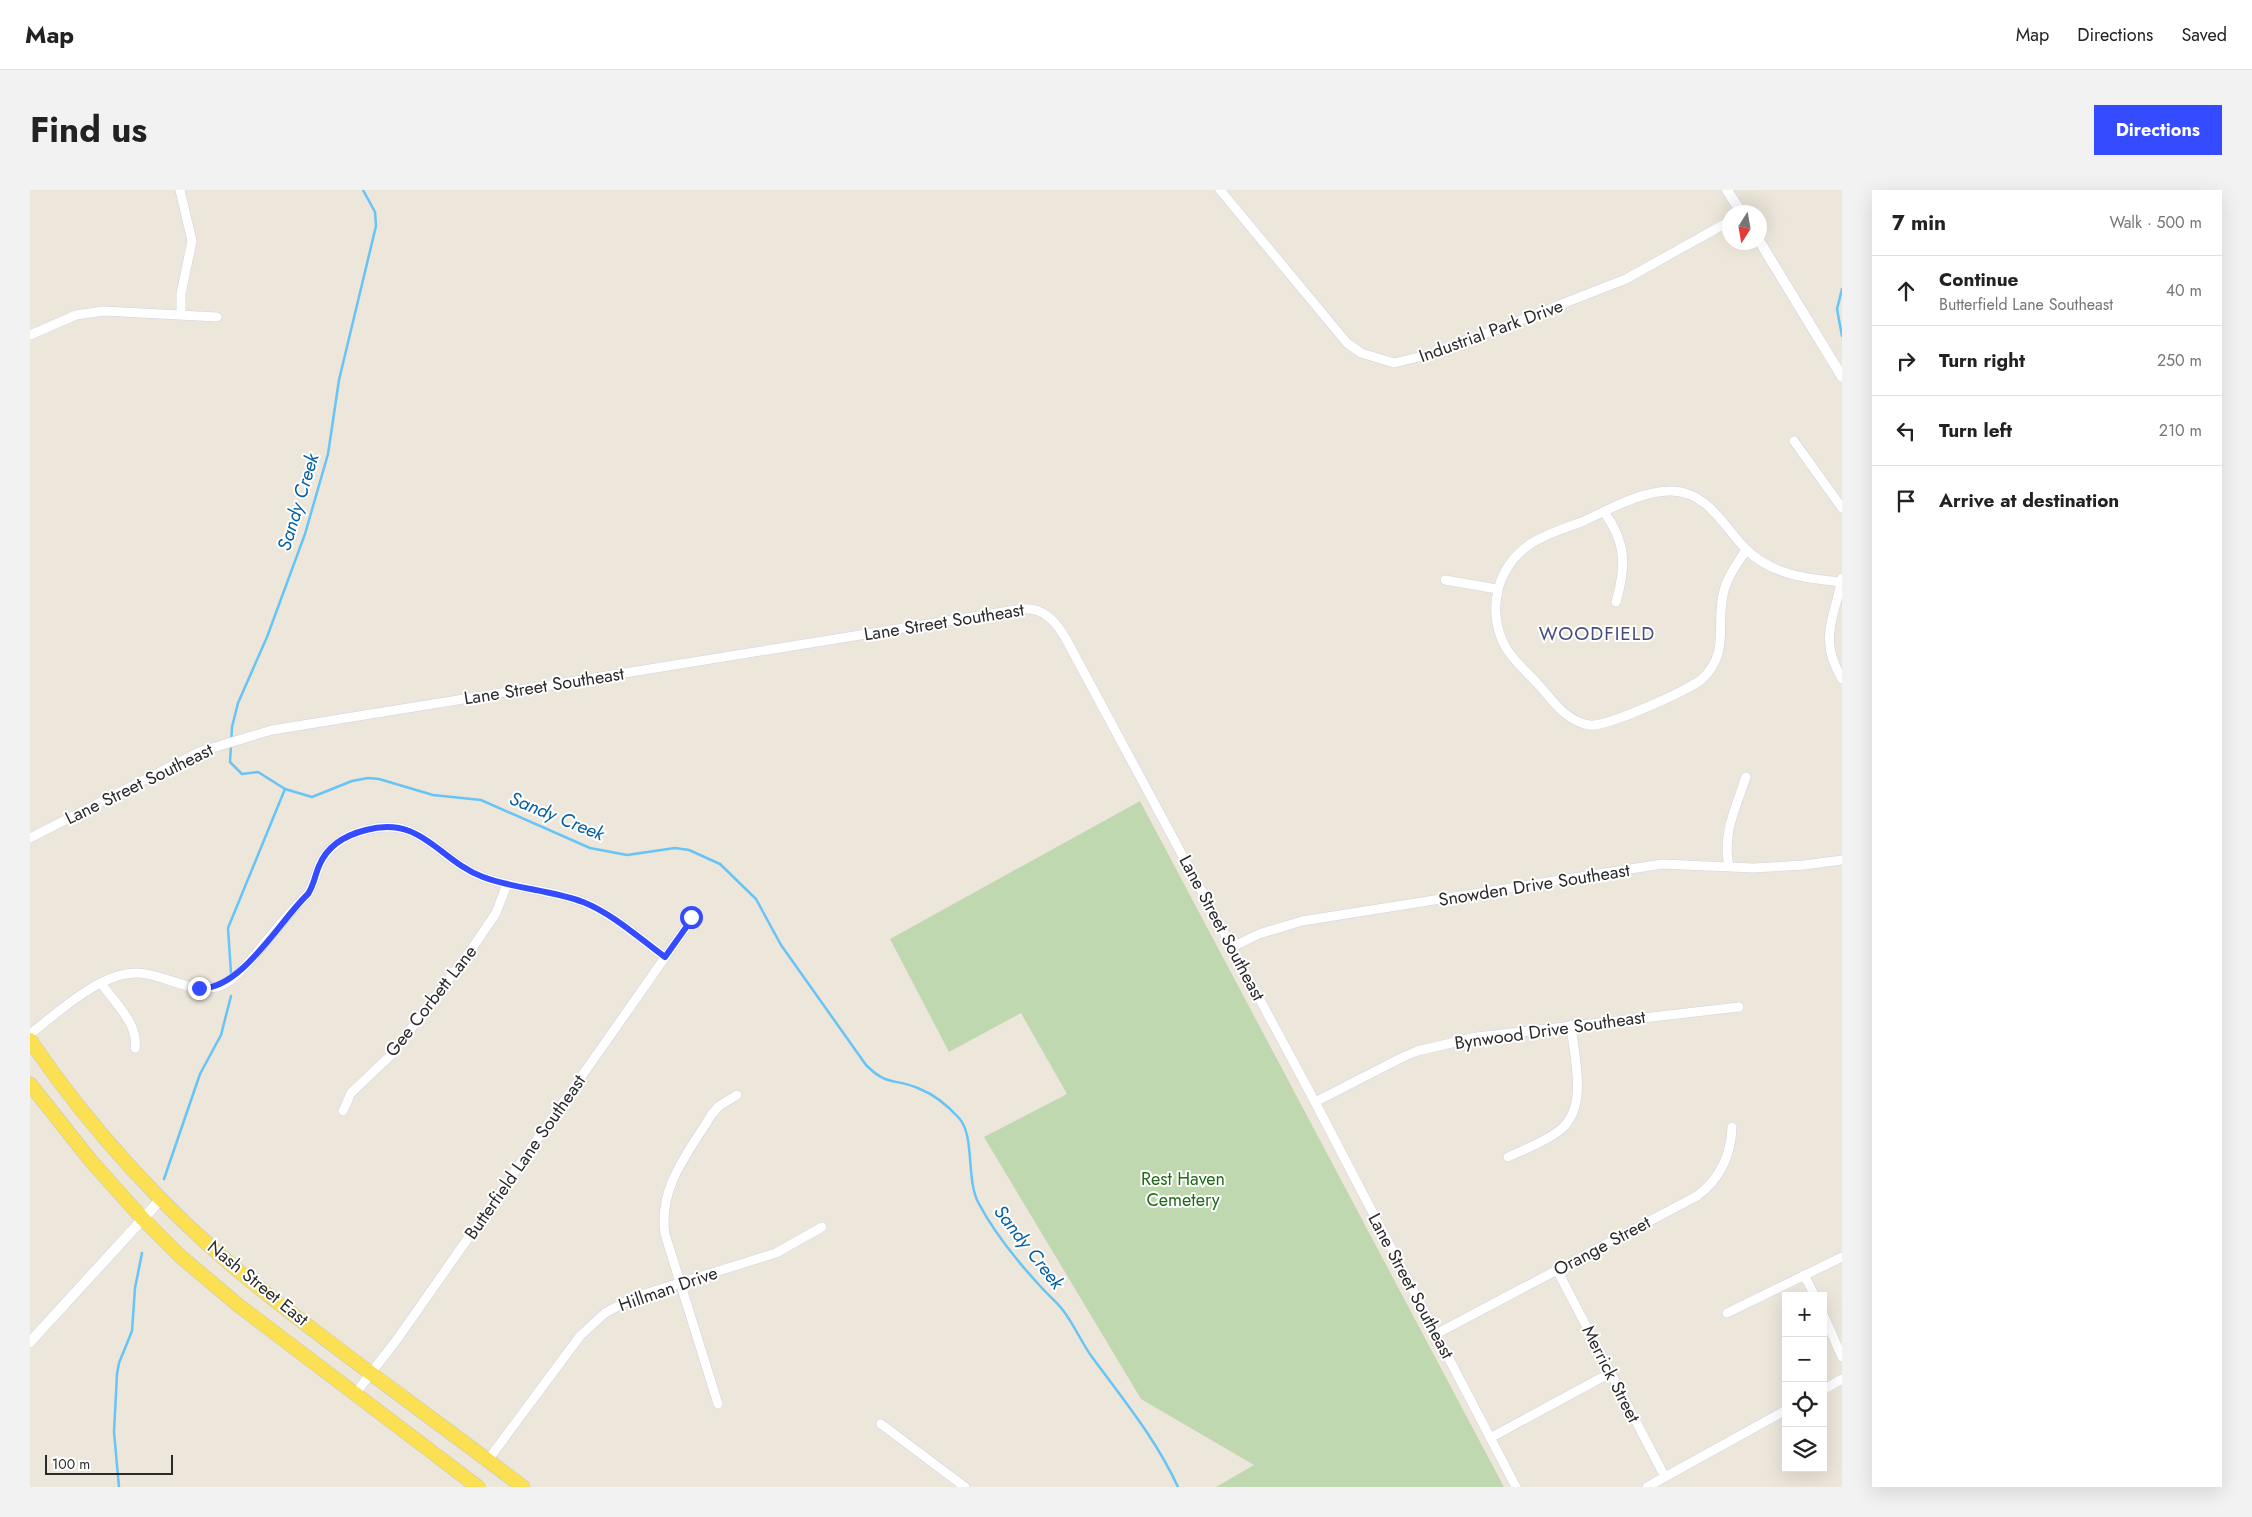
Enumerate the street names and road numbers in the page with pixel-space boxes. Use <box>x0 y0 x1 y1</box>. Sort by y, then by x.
street label: Industrial Park Drive <box>1415 293 1567 369</box>
street label: Lane Street Southeast <box>862 596 1027 647</box>
street label: Lane Street Southeast <box>462 660 627 711</box>
street label: Lane Street Southeast <box>61 737 218 831</box>
street label: Lane Street Southeast <box>1173 851 1272 1006</box>
street label: Snowden Drive Southeast <box>1436 857 1632 913</box>
street label: Gee Corbett Lane <box>379 940 483 1062</box>
street label: Bynwood Drive Southeast <box>1453 1004 1648 1056</box>
street label: Butterfield Lane Southeast <box>458 1069 592 1245</box>
street label: Lane Street Southeast <box>1362 1209 1461 1364</box>
street label: Orange Street <box>1549 1209 1656 1282</box>
street label: Nash Street East <box>202 1234 315 1332</box>
street label: Hillman Drive <box>615 1260 721 1318</box>
street label: Merrick Street <box>1575 1321 1647 1428</box>

